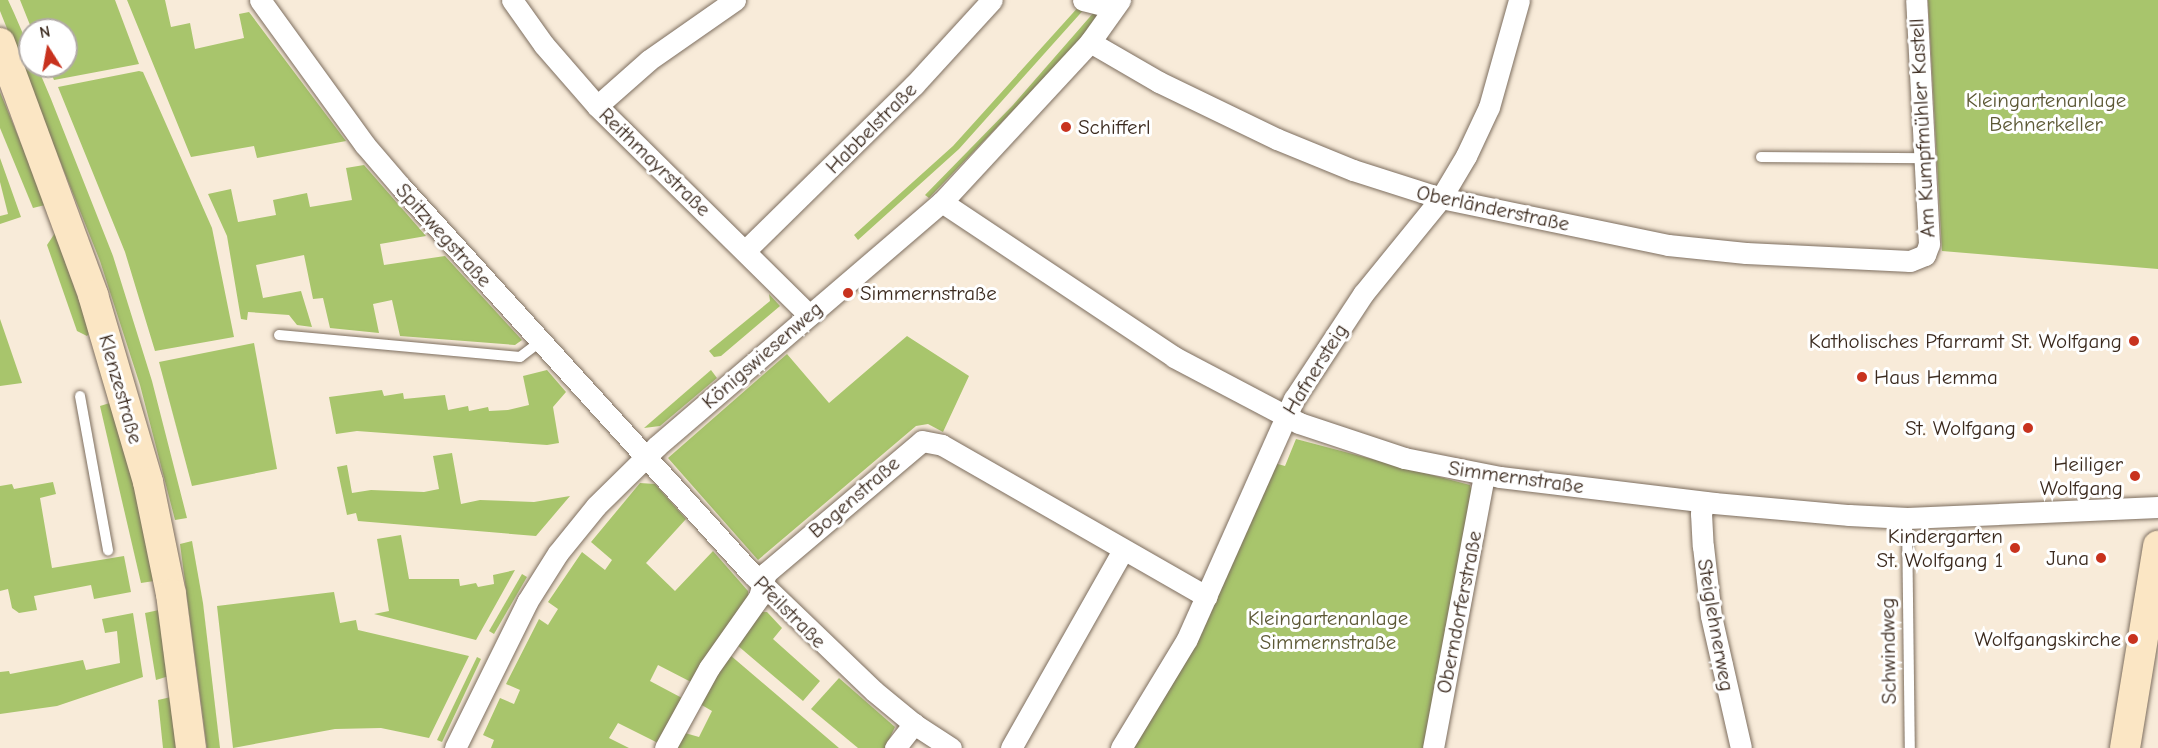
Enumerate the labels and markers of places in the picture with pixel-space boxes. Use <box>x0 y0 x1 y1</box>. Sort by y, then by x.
place label: Schifferl <box>1078 114 1151 140</box>
marker: Schifferl <box>1059 120 1073 134</box>
place label: Simmernstraße <box>860 280 997 306</box>
marker: Simmernstraße <box>841 286 855 300</box>
place label: Katholisches Pfarramt St. Wolfgang <box>1809 328 2122 354</box>
marker: Katholisches Pfarramt St. Wolfgang <box>2127 334 2141 348</box>
place label: Haus Hemma <box>1874 364 1998 390</box>
marker: Haus Hemma <box>1855 370 1869 384</box>
place label: St. Wolfgang <box>1905 415 2016 441</box>
marker: St. Wolfgang <box>2021 421 2035 435</box>
place label: Heiliger Wolfgang <box>2040 451 2123 501</box>
marker: Heiliger Wolfgang <box>2128 469 2142 483</box>
place label: Kindergarten St. Wolfgang 1 <box>1877 523 2003 573</box>
marker: Kindergarten St. Wolfgang 1 <box>2008 541 2022 555</box>
place label: Juna <box>2046 545 2089 571</box>
marker: Juna <box>2094 551 2108 565</box>
place label: Wolfgangskirche <box>1974 626 2121 652</box>
marker: Wolfgangskirche <box>2126 632 2140 646</box>

